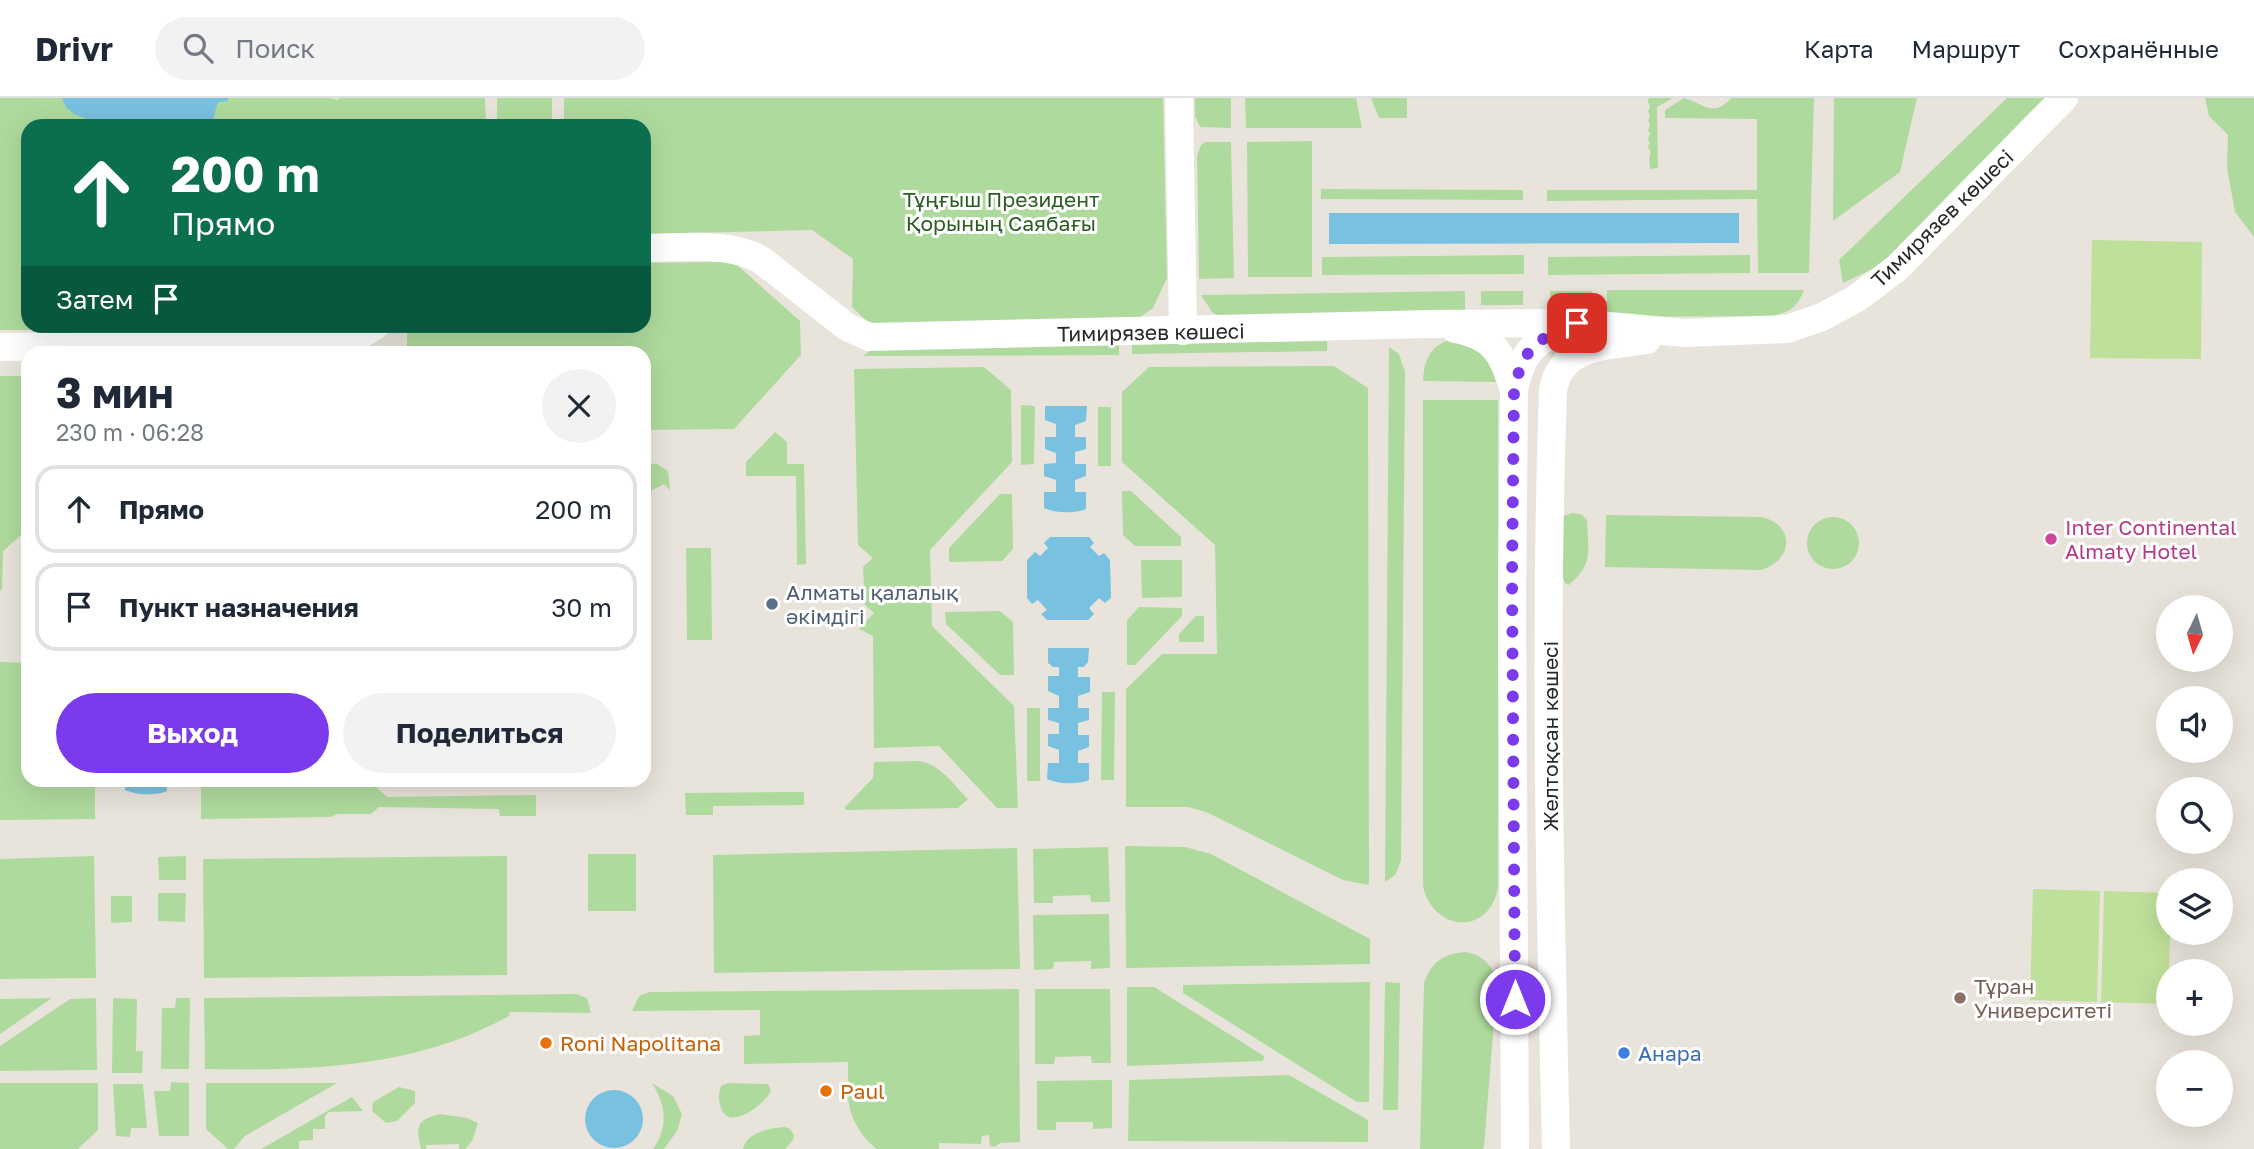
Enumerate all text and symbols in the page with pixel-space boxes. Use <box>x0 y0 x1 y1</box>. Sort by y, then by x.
search box <box>155 17 645 80</box>
text: Drivr <box>35 29 113 68</box>
icon: search <box>179 29 217 67</box>
text: Поиск <box>235 33 315 64</box>
text: Карта <box>1804 34 1874 63</box>
text: Маршрут <box>1912 34 2020 63</box>
text: Сохранённые <box>2058 34 2219 63</box>
street label: Тимирязев көшесі <box>1865 143 2019 293</box>
text: 200 m <box>171 144 320 203</box>
icon: ahead <box>56 147 147 238</box>
park label: Тұңғыш Президент Қорының Саябағы <box>903 186 1099 236</box>
text: Прямо <box>171 204 275 242</box>
icon: arrive <box>147 280 185 318</box>
text: Затем <box>56 284 133 315</box>
pin <box>1547 293 1607 353</box>
icon: arrive <box>1558 304 1596 342</box>
street label: Тимирязев көшесі <box>1057 317 1245 347</box>
text: 3 мин <box>56 367 174 417</box>
button: close <box>542 369 616 443</box>
text: 230 m · 06:28 <box>56 418 204 446</box>
icon: ahead <box>60 490 98 528</box>
text: Прямо <box>119 494 204 525</box>
text: 200 m <box>535 494 612 525</box>
place label: Inter Continental Almaty Hotel <box>2065 514 2237 564</box>
marker: Inter Continental Almaty Hotel <box>2043 531 2059 547</box>
place label: Алматы қалалық әкімдігі <box>786 579 958 629</box>
icon: arrive <box>60 588 98 626</box>
text: Пункт назначения <box>119 592 359 623</box>
text: 30 m <box>551 592 612 623</box>
north arrow <box>2156 595 2233 672</box>
map controls <box>2156 595 2233 1127</box>
marker: Алматы қалалық әкімдігі <box>764 596 780 612</box>
street label: Желтоқсан көшесі <box>1537 641 1563 831</box>
button: sound <box>2156 686 2233 763</box>
button: Выход <box>56 693 329 773</box>
button: Поделиться <box>343 693 616 773</box>
button: search <box>2156 777 2233 854</box>
button: layers <box>2156 868 2233 945</box>
button: + <box>2156 959 2233 1036</box>
position arrow <box>1478 962 1552 1036</box>
place label: Тұран Университеті <box>1974 973 2112 1023</box>
marker: Тұран Университеті <box>1952 990 1968 1006</box>
place label: Roni Napolitana <box>560 1030 721 1056</box>
marker: Roni Napolitana <box>538 1035 554 1051</box>
place label: Анара <box>1638 1040 1702 1066</box>
marker: Анара <box>1616 1045 1632 1061</box>
button: − <box>2156 1050 2233 1127</box>
place label: Paul <box>840 1078 885 1104</box>
marker: Paul <box>818 1083 834 1099</box>

